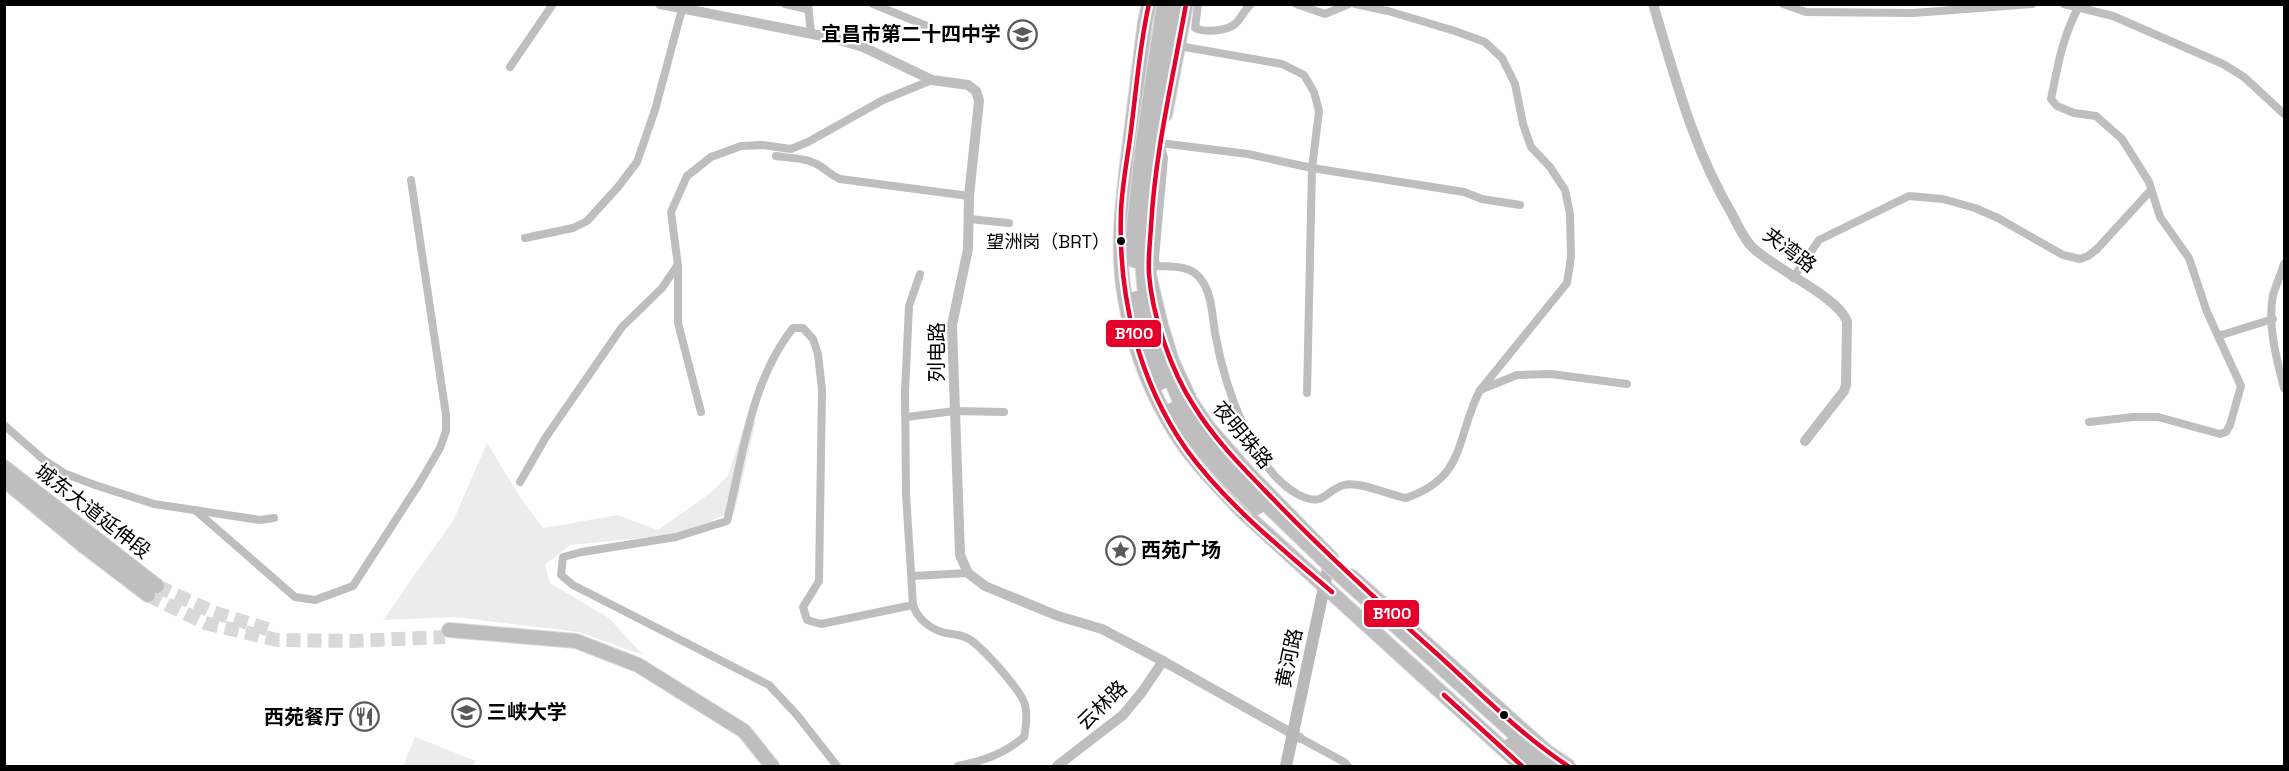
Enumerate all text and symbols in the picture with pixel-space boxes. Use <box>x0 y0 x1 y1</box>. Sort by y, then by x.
school or university icon: 宜昌市第二十四中学 <box>1006 18 1038 50</box>
place label: 宜昌市第二十四中学 <box>821 21 1001 47</box>
street label: 夹湾路 <box>1758 222 1822 278</box>
place label: 望洲岗（BRT） <box>986 230 1110 253</box>
marker: 望洲岗（BRT） <box>1115 235 1127 247</box>
line badge: B100 <box>1105 319 1162 348</box>
street label: 列电路 <box>924 322 950 382</box>
text: B100 <box>1115 323 1153 344</box>
street label: 夜明珠路 <box>1207 396 1279 474</box>
street label: 城东大道延伸段 <box>30 458 156 564</box>
place icon: 西苑广场 <box>1104 534 1136 566</box>
place label: 西苑广场 <box>1141 537 1221 563</box>
line badge: B100 <box>1363 599 1420 628</box>
text: B100 <box>1373 603 1411 624</box>
street label: 黄河路 <box>1270 626 1308 690</box>
street label: 云林路 <box>1071 675 1133 735</box>
school or university icon: 三峡大学 <box>450 696 482 728</box>
place label: 三峡大学 <box>487 699 567 725</box>
restaurant icon: 西苑餐厅 <box>349 701 381 733</box>
place label: 西苑餐厅 <box>264 704 344 730</box>
unlabelled marker <box>1498 709 1510 721</box>

